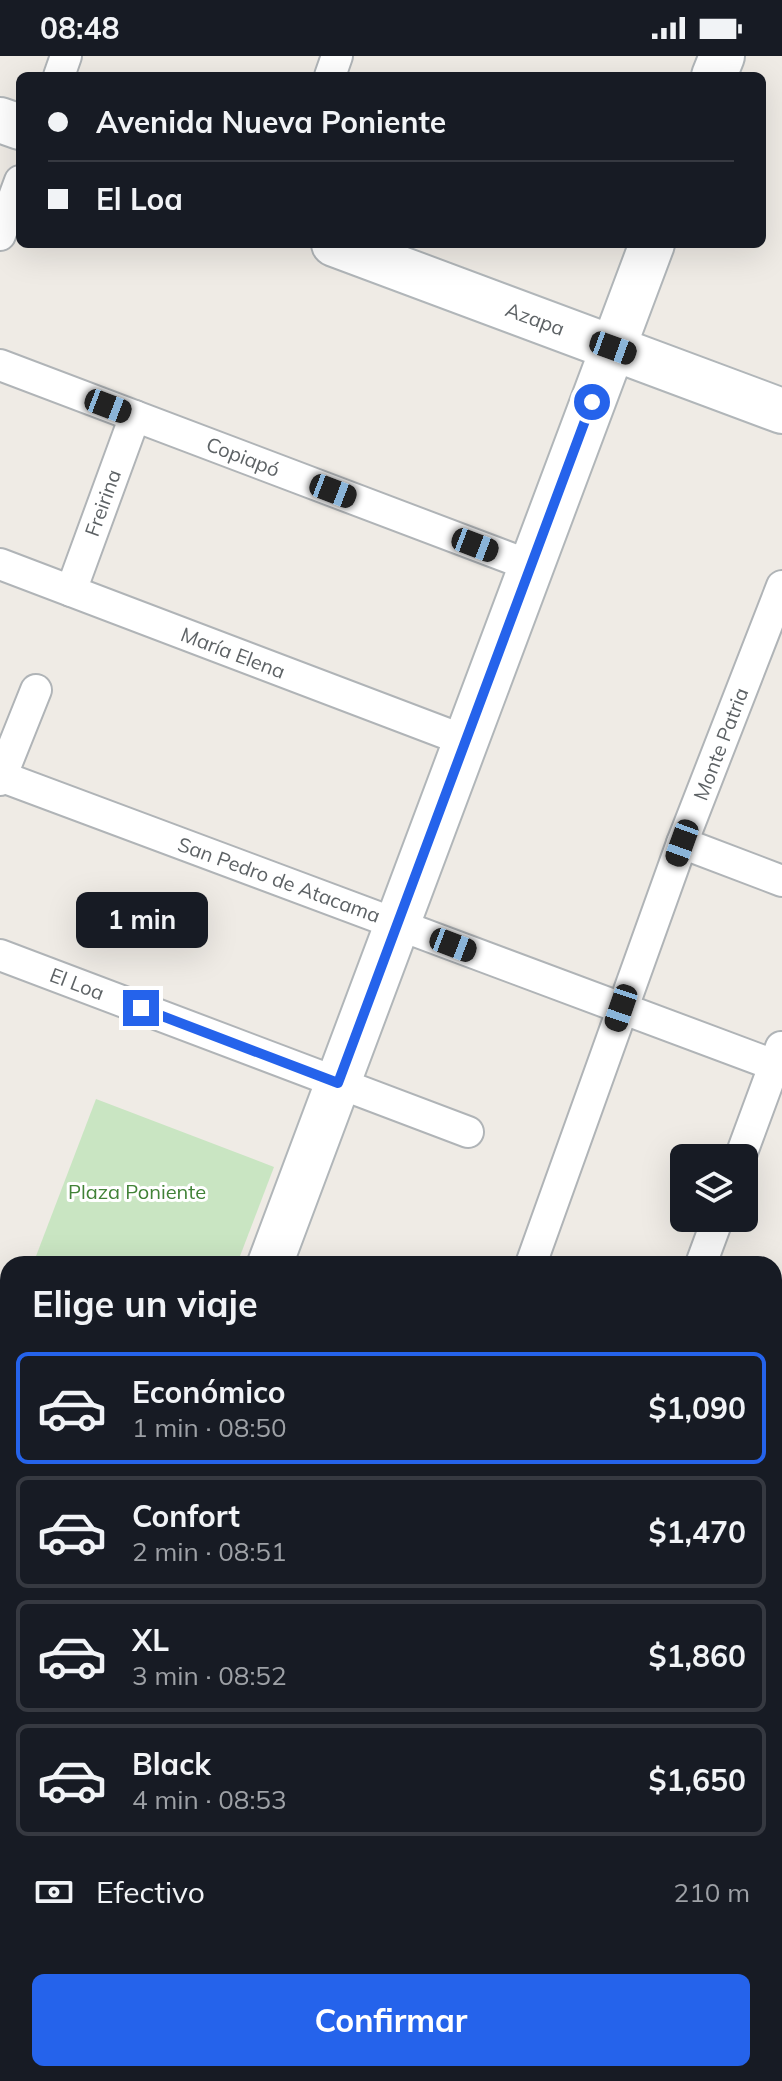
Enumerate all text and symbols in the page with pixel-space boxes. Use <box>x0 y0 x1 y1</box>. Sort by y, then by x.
text: 08:48 <box>40 9 119 47</box>
text: Avenida Nueva Poniente <box>96 103 446 141</box>
text: El Loa <box>96 180 183 218</box>
street label: Azapa <box>502 296 568 341</box>
car <box>586 329 640 367</box>
route start <box>574 384 610 420</box>
car <box>81 386 135 426</box>
street label: Copiapó <box>203 431 283 482</box>
street label: Freirina <box>79 466 126 540</box>
car <box>306 471 360 511</box>
car <box>448 525 502 565</box>
street label: María Elena <box>178 621 289 684</box>
street label: Monte Patria <box>688 684 754 804</box>
car <box>663 816 701 870</box>
street label: San Pedro de Atacama <box>175 831 384 928</box>
callout: 1 min <box>75 892 207 948</box>
text: 1 min <box>108 903 176 936</box>
car <box>426 925 480 965</box>
street label: El Loa <box>47 962 108 1005</box>
car <box>602 981 640 1035</box>
route end <box>123 990 159 1026</box>
map controls <box>670 1144 758 1232</box>
button: layers <box>670 1144 758 1232</box>
park label: Plaza Poniente <box>68 1179 206 1204</box>
text: Elige un viaje <box>32 1281 258 1326</box>
icon: car <box>36 1372 108 1444</box>
text: Económico <box>132 1373 286 1411</box>
text: $1,090 <box>649 1389 746 1427</box>
text: 1 min · 08:50 <box>132 1411 287 1444</box>
icon: car <box>36 1496 108 1568</box>
text: Confort <box>132 1497 240 1535</box>
text: $1,470 <box>649 1513 746 1551</box>
text: 2 min · 08:51 <box>132 1535 287 1568</box>
icon: car <box>36 1620 108 1692</box>
text: XL <box>132 1621 169 1659</box>
text: $1,860 <box>649 1637 746 1675</box>
text: 3 min · 08:52 <box>132 1659 287 1692</box>
icon: car <box>36 1744 108 1816</box>
text: Black <box>132 1745 211 1783</box>
text: $1,650 <box>649 1761 746 1799</box>
text: 4 min · 08:53 <box>132 1783 287 1816</box>
icon: cash <box>32 1870 76 1914</box>
text: Efectivo <box>96 1873 205 1911</box>
text: 210 m <box>674 1876 750 1909</box>
button: Confirmar <box>32 1974 750 2066</box>

